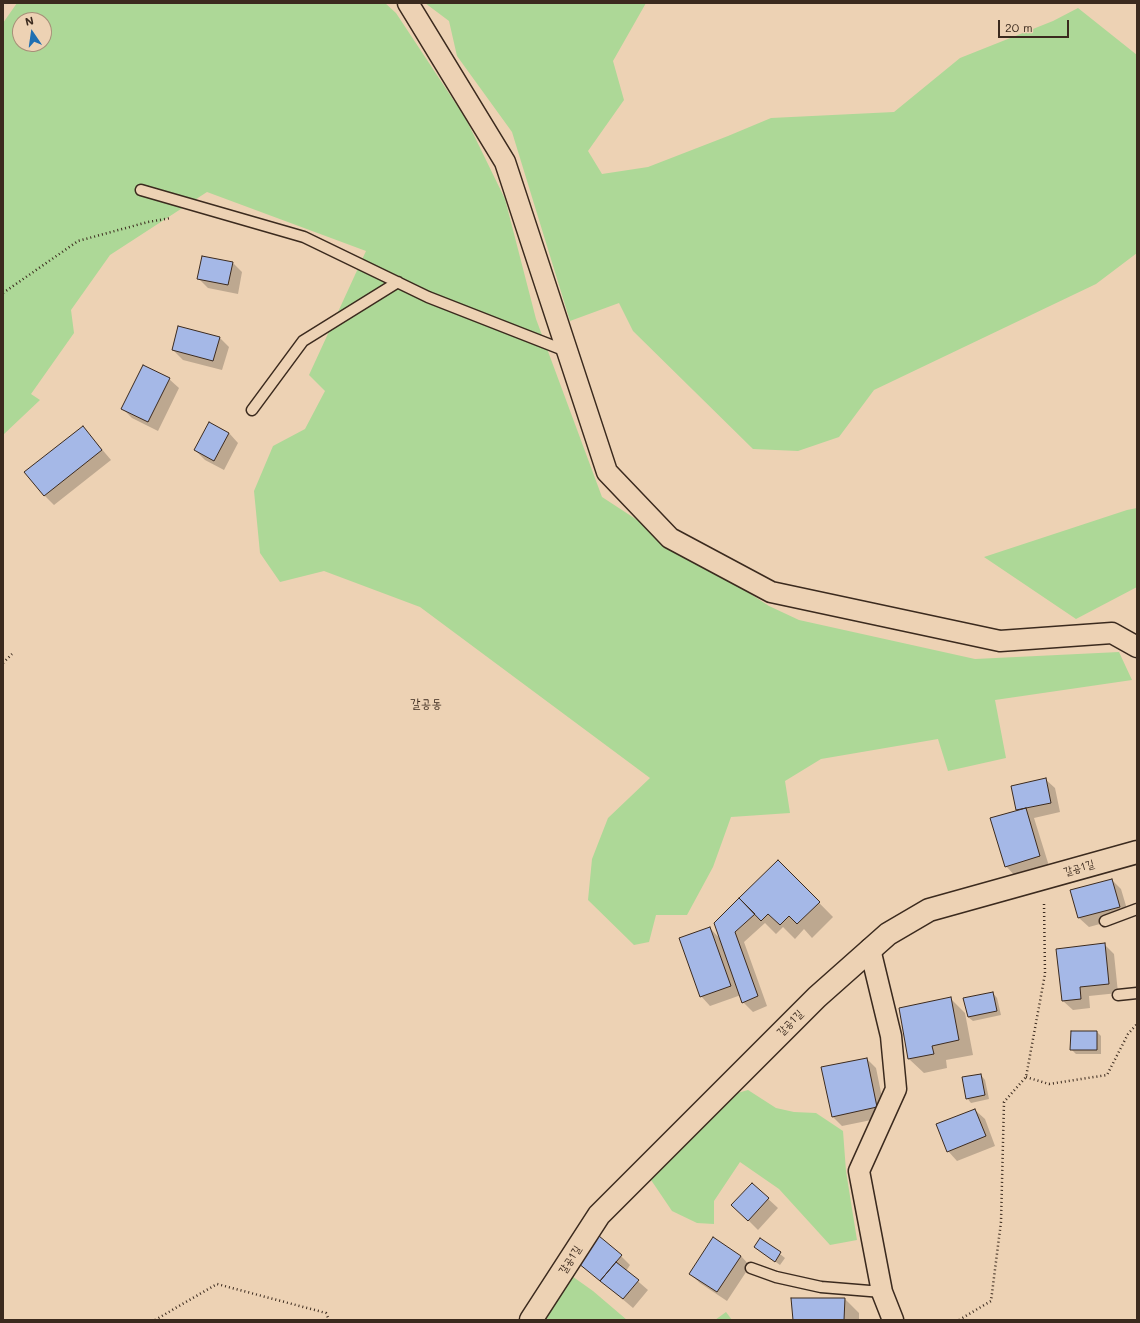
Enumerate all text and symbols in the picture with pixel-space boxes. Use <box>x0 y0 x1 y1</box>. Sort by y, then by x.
north arrow <box>12 12 52 52</box>
scale bar <box>1000 12 1071 38</box>
text: N <box>24 13 35 29</box>
text: 20 m <box>1005 19 1033 35</box>
district label: 갈공동 <box>410 696 442 712</box>
street label: 갈공1길 <box>1062 857 1096 879</box>
street label: 갈공1길 <box>774 1007 806 1039</box>
street label: 갈공1길 <box>556 1243 584 1277</box>

